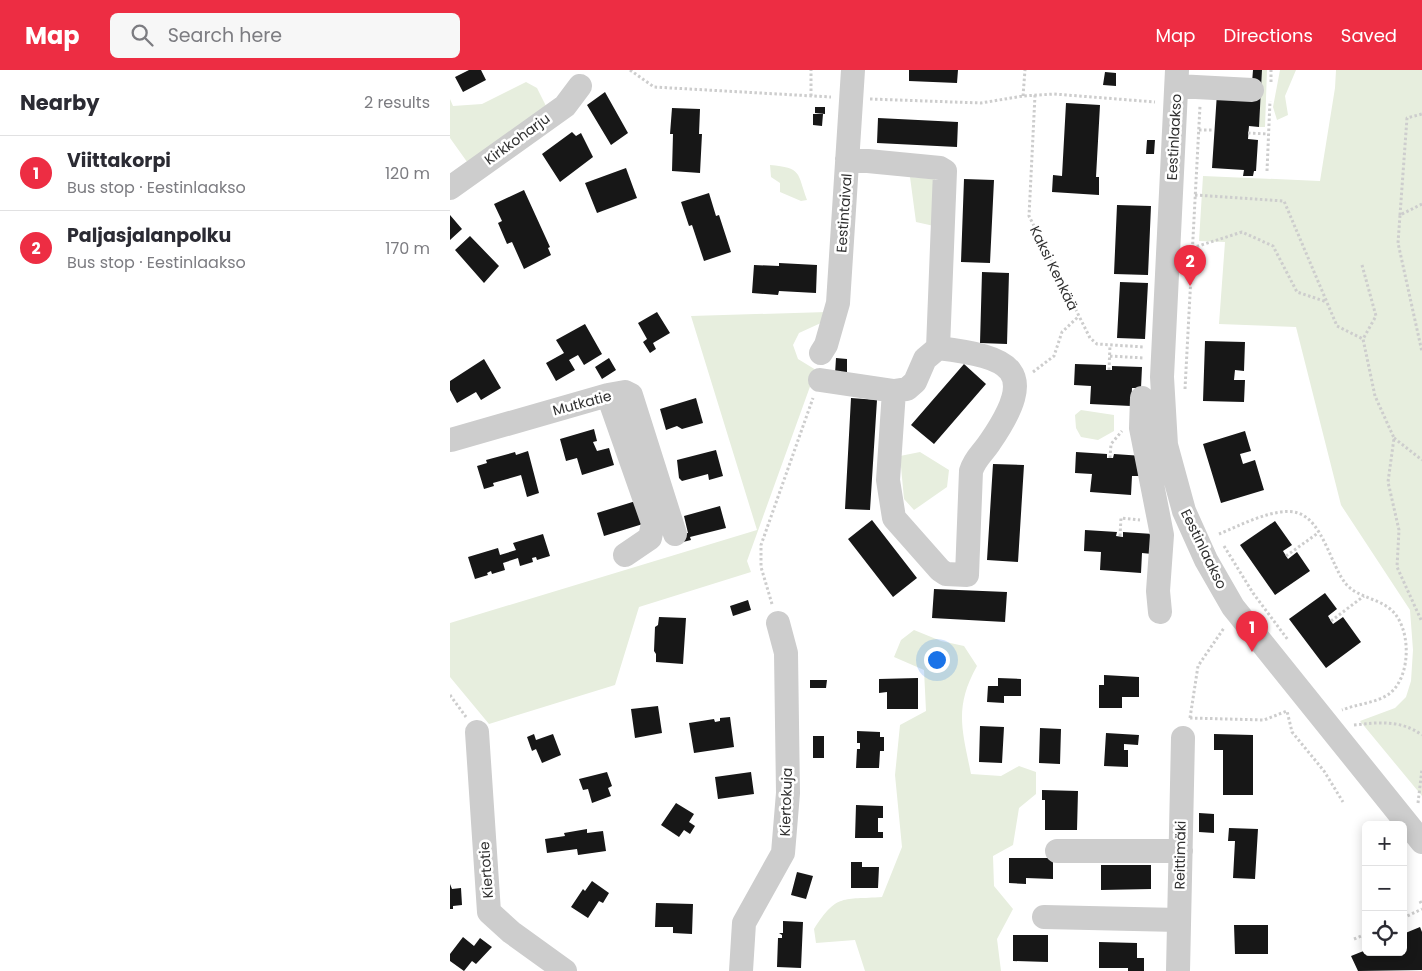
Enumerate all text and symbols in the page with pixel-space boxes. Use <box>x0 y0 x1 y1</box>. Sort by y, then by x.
search box <box>110 13 460 58</box>
text: Map <box>25 19 80 52</box>
icon: search <box>128 21 156 49</box>
text: Search here <box>168 22 282 49</box>
text: Map <box>1156 23 1195 48</box>
text: Directions <box>1223 23 1313 48</box>
text: Saved <box>1341 23 1397 48</box>
text: Nearby <box>20 88 100 117</box>
text: 2 results <box>364 91 430 114</box>
street label: Eestinlaakso <box>1162 93 1186 181</box>
street label: Kirkkoharju <box>480 108 554 170</box>
text: Viittakorpi <box>67 147 171 174</box>
text: 1 <box>33 162 39 185</box>
text: 120 m <box>385 162 430 185</box>
street label: Eestintaival <box>831 173 857 253</box>
text: Bus stop · Eestinlaakso <box>67 176 246 199</box>
text: Paljasjalanpolku <box>67 222 231 249</box>
street label: Kaksi Kenkää <box>1025 222 1083 314</box>
text: 2 <box>31 237 41 260</box>
text: 170 m <box>385 237 430 260</box>
pin: 2 <box>1174 245 1206 286</box>
text: Bus stop · Eestinlaakso <box>67 251 246 274</box>
street label: Mutkatie <box>550 385 614 420</box>
street label: Eestinlaakso <box>1176 506 1232 592</box>
pin: 1 <box>1236 611 1268 652</box>
your location <box>924 647 950 673</box>
street label: Kiertokuja <box>775 767 797 837</box>
street label: Reittimäki <box>1169 820 1191 890</box>
map controls <box>1362 821 1407 956</box>
button: + <box>1362 821 1407 866</box>
street label: Kiertotie <box>474 841 498 899</box>
button: − <box>1362 866 1407 911</box>
button: locate <box>1362 911 1407 956</box>

